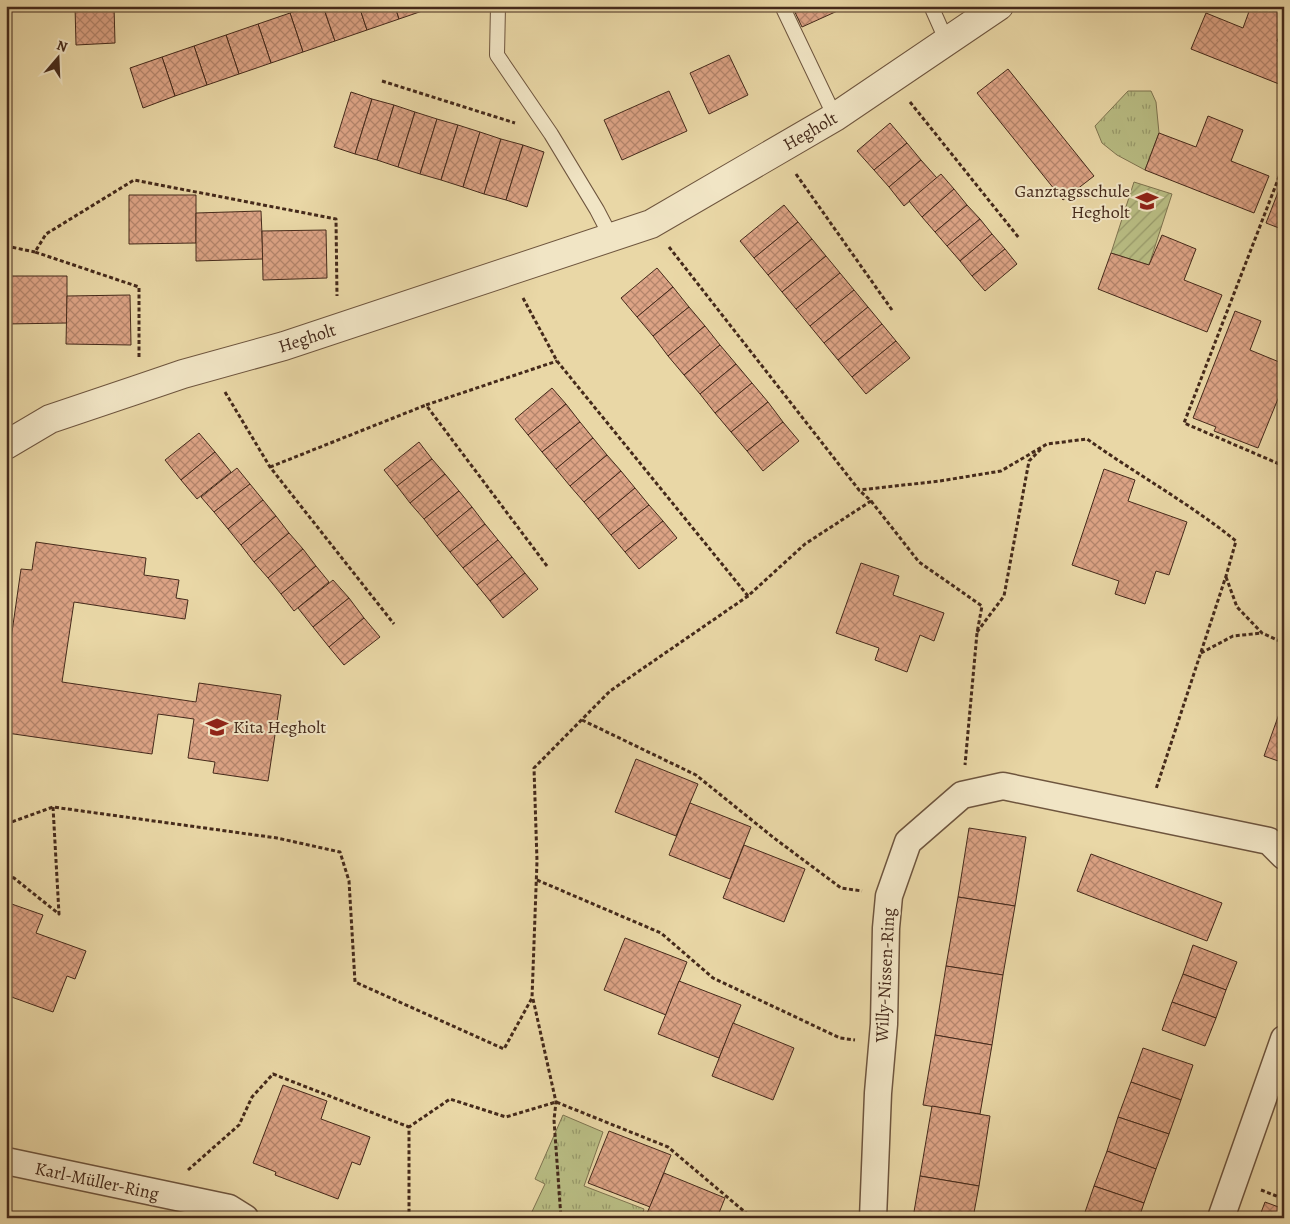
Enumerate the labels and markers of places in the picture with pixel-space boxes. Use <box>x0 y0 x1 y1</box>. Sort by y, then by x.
place label: Ganztagsschule Hegholt <box>1014 179 1130 224</box>
school or university icon: Ganztagsschule Hegholt <box>1134 188 1160 214</box>
school or university icon: Kita Hegholt <box>204 714 230 740</box>
place label: Kita Hegholt <box>233 715 326 739</box>

